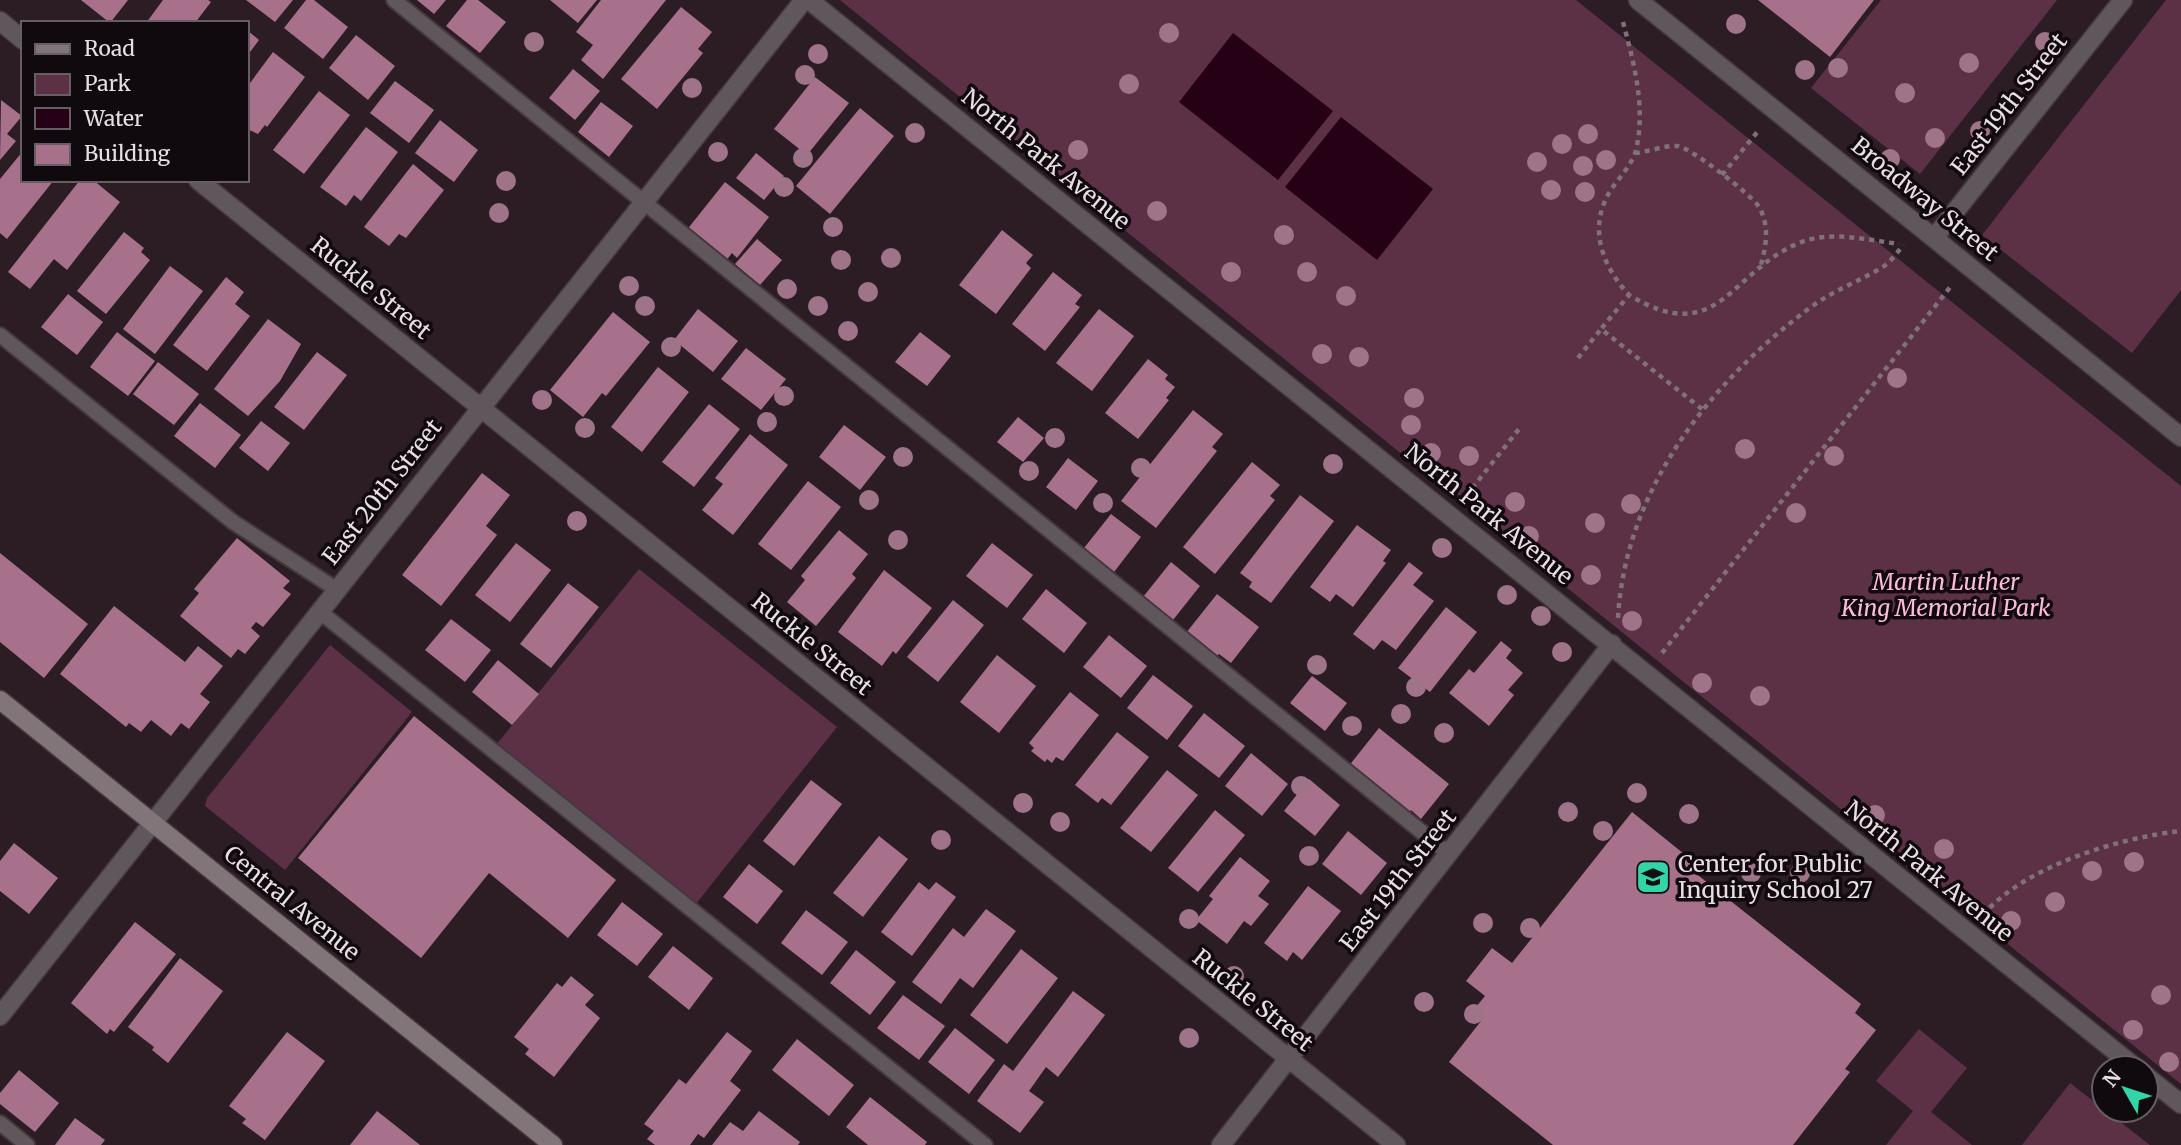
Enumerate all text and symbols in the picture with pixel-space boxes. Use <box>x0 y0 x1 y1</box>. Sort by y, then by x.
legend <box>21 21 248 182</box>
street label: East 19th Street <box>1944 27 2073 180</box>
text: Road <box>84 35 135 62</box>
text: Park <box>84 70 131 97</box>
street label: North Park Avenue <box>956 82 1136 235</box>
text: Water <box>83 105 143 132</box>
street label: Broadway Street <box>1846 130 2005 267</box>
text: Building <box>84 140 171 167</box>
street label: Ruckle Street <box>305 230 437 345</box>
street label: East 20th Street <box>316 413 447 570</box>
street label: North Park Avenue <box>1399 437 1579 590</box>
park label: Martin Luther King Memorial Park <box>1840 567 2051 622</box>
street label: Ruckle Street <box>746 586 878 701</box>
street label: North Park Avenue <box>1839 794 2019 947</box>
street label: East 19th Street <box>1333 803 1462 956</box>
street label: Central Avenue <box>218 839 366 966</box>
place label: Center for Public Inquiry School 27 <box>1678 849 1873 904</box>
school or university icon: Center for Public Inquiry School 27 <box>1634 858 1672 896</box>
street label: Ruckle Street <box>1187 942 1319 1057</box>
north arrow <box>2090 1054 2160 1124</box>
text: N <box>2098 1065 2126 1092</box>

